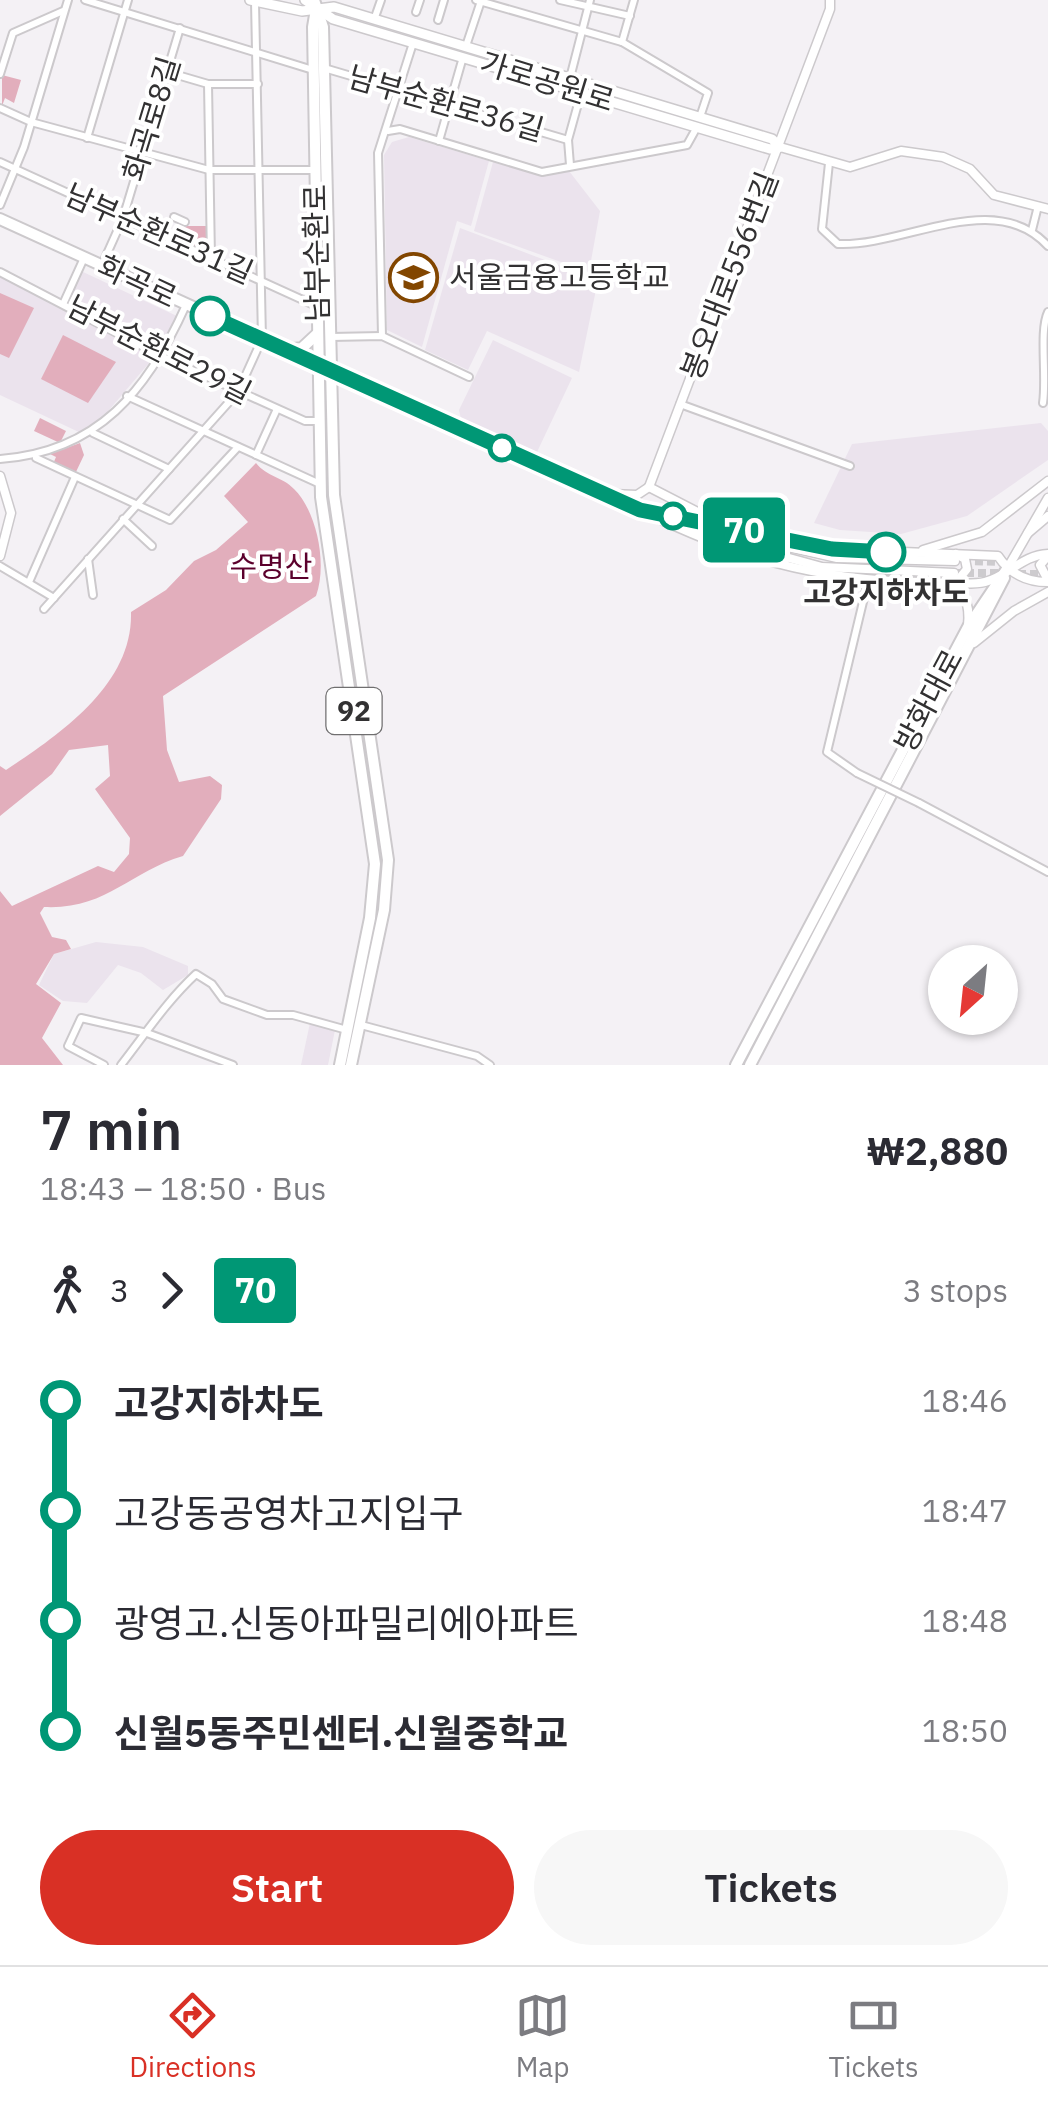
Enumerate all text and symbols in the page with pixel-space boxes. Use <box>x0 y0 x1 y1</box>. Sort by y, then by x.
street label: 가로공원로 <box>476 42 619 119</box>
street label: 화곡로8길 <box>113 51 188 186</box>
street label: 남부순환로36길 <box>344 56 549 149</box>
street label: 봉오대로556번길 <box>671 166 786 385</box>
street label: 남부순환로31길 <box>60 174 260 291</box>
street label: 남부순환로 <box>295 184 336 322</box>
street label: 화곡로 <box>92 245 183 316</box>
school or university icon: 서울금융고등학교 <box>388 252 440 304</box>
place label: 서울금융고등학교 <box>449 257 670 296</box>
street label: 남부순환로29길 <box>61 286 258 412</box>
unlabelled marker <box>191 297 229 335</box>
unlabelled marker <box>489 435 515 461</box>
line badge: 70 <box>699 498 789 562</box>
unlabelled marker <box>660 503 686 529</box>
text: 70 <box>723 507 765 553</box>
marker: 고강지하차도 <box>867 533 905 571</box>
park label: 수명산 <box>230 546 312 585</box>
place label: 고강지하차도 <box>803 572 969 611</box>
street label: 방화대로 <box>885 642 971 758</box>
road number: 92 <box>326 688 382 734</box>
north arrow <box>928 945 1018 1035</box>
map controls <box>928 945 1018 1035</box>
text: 7 min <box>40 1094 182 1165</box>
text: ₩2,880 <box>866 1126 1008 1175</box>
text: 18:43 – 18:50 · Bus <box>40 1167 326 1209</box>
icon: walk <box>40 1263 95 1318</box>
icon: forward <box>144 1263 199 1318</box>
text: 70 <box>234 1267 276 1313</box>
text: 3 <box>110 1269 129 1311</box>
text: 3 stops <box>903 1269 1008 1311</box>
text: 고강지하차도 <box>114 1378 324 1427</box>
text: 18:46 <box>922 1379 1008 1421</box>
text: 고강동공영차고지입구 <box>114 1488 464 1537</box>
text: 18:47 <box>922 1489 1008 1531</box>
text: 광영고.신동아파밀리에아파트 <box>114 1598 579 1647</box>
text: 18:48 <box>922 1599 1008 1641</box>
text: 신월5동주민센터.신월중학교 <box>114 1708 568 1757</box>
text: 18:50 <box>922 1709 1008 1751</box>
button: Start <box>40 1830 514 1945</box>
button: Tickets <box>534 1830 1008 1945</box>
tab: Directions <box>129 1988 257 2085</box>
tab: Map <box>515 1988 570 2085</box>
tab: Tickets <box>829 1988 919 2085</box>

